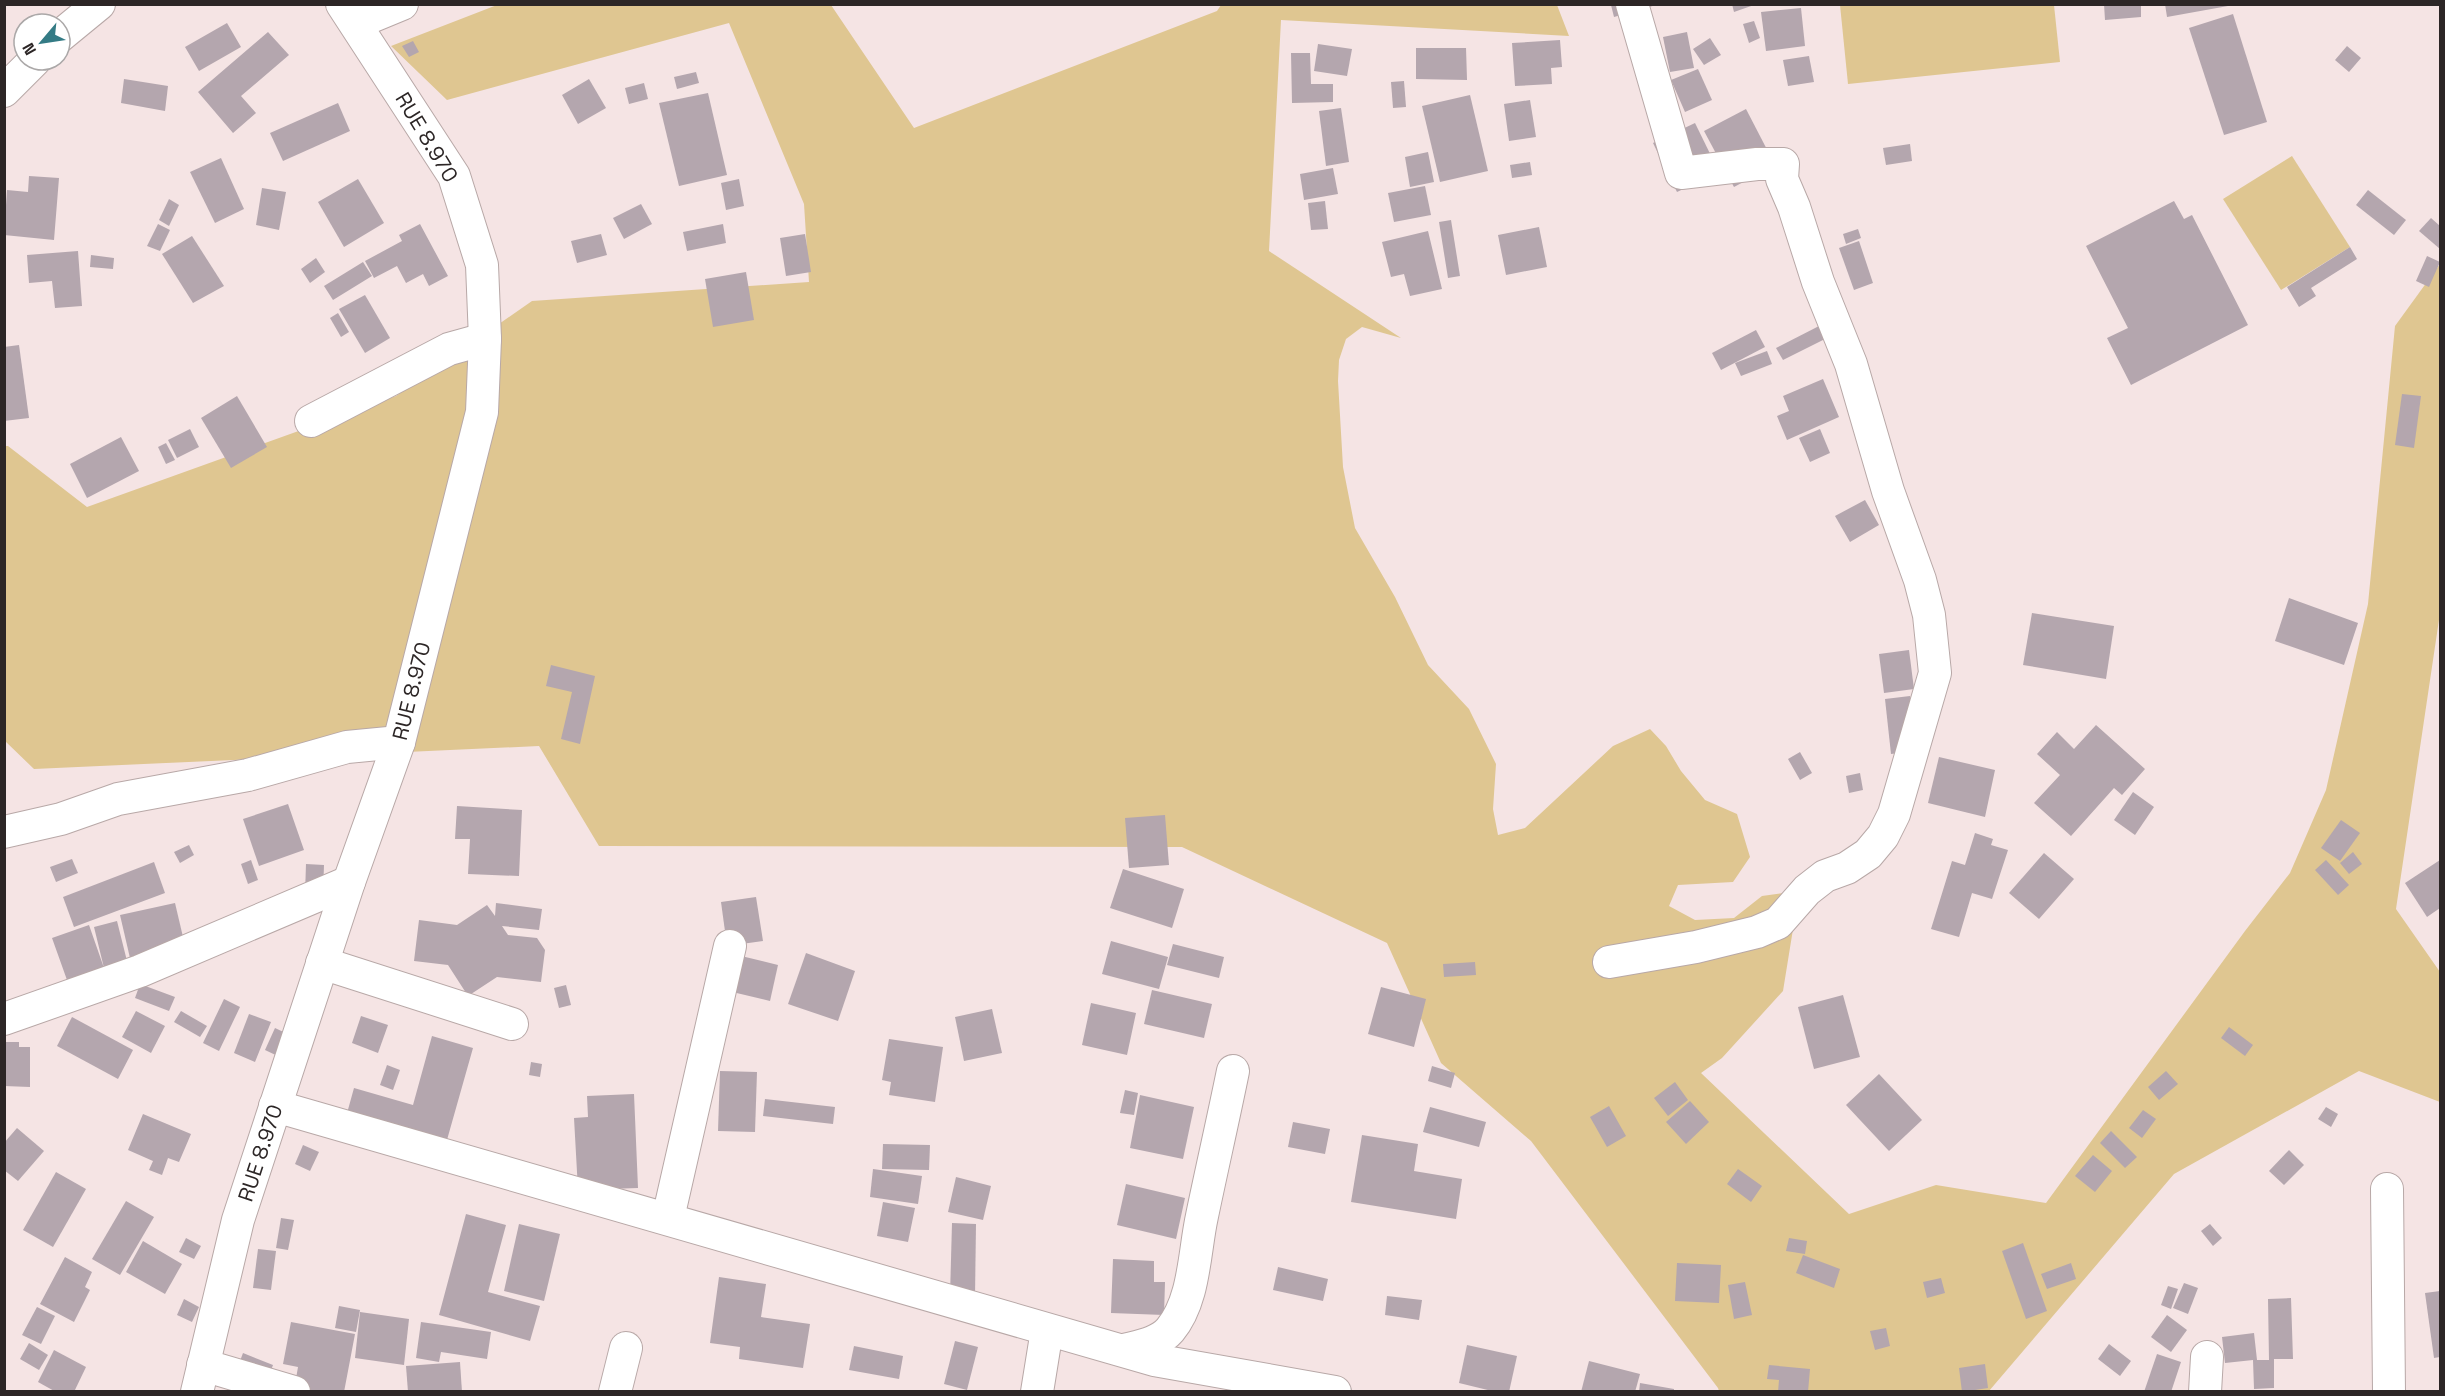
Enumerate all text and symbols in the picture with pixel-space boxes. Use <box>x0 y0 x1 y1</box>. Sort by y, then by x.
north arrow <box>12 12 72 72</box>
text: N <box>18 39 41 59</box>
street label: RUE 8.970 <box>390 87 464 187</box>
street label: RUE 8.970 <box>386 639 436 743</box>
street label: RUE 8.970 <box>232 1101 288 1205</box>

